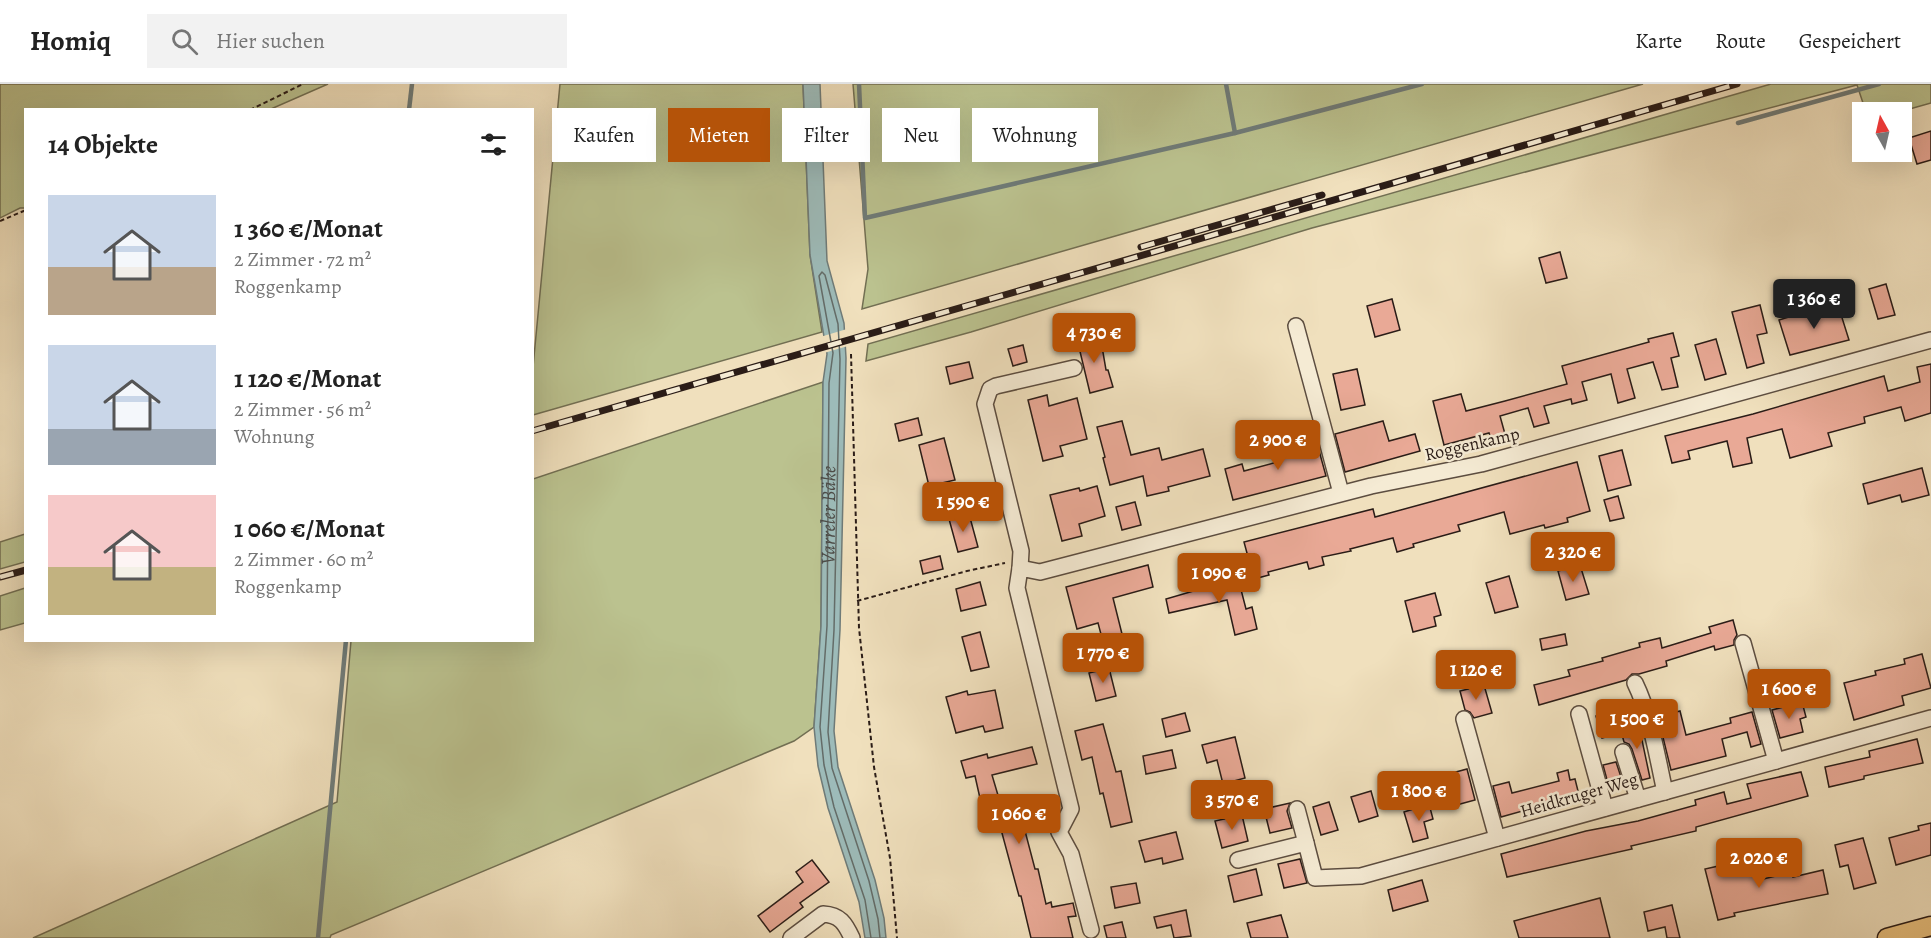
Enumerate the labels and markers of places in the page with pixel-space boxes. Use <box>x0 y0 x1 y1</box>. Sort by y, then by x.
pin: 1 360 € <box>1759 279 1869 330</box>
pin: 4 730 € <box>1039 313 1149 364</box>
pin: 2 900 € <box>1223 420 1333 471</box>
pin: 1 590 € <box>908 482 1018 533</box>
pin: 2 320 € <box>1518 532 1628 583</box>
pin: 1 090 € <box>1164 553 1274 604</box>
pin: 1 770 € <box>1048 633 1158 684</box>
pin: 1 120 € <box>1421 650 1531 701</box>
pin: 1 600 € <box>1734 669 1844 720</box>
pin: 1 500 € <box>1582 699 1692 750</box>
pin: 1 800 € <box>1364 771 1474 822</box>
pin: 3 570 € <box>1177 780 1287 831</box>
pin: 1 060 € <box>964 794 1074 845</box>
pin: 2 020 € <box>1704 838 1814 889</box>

